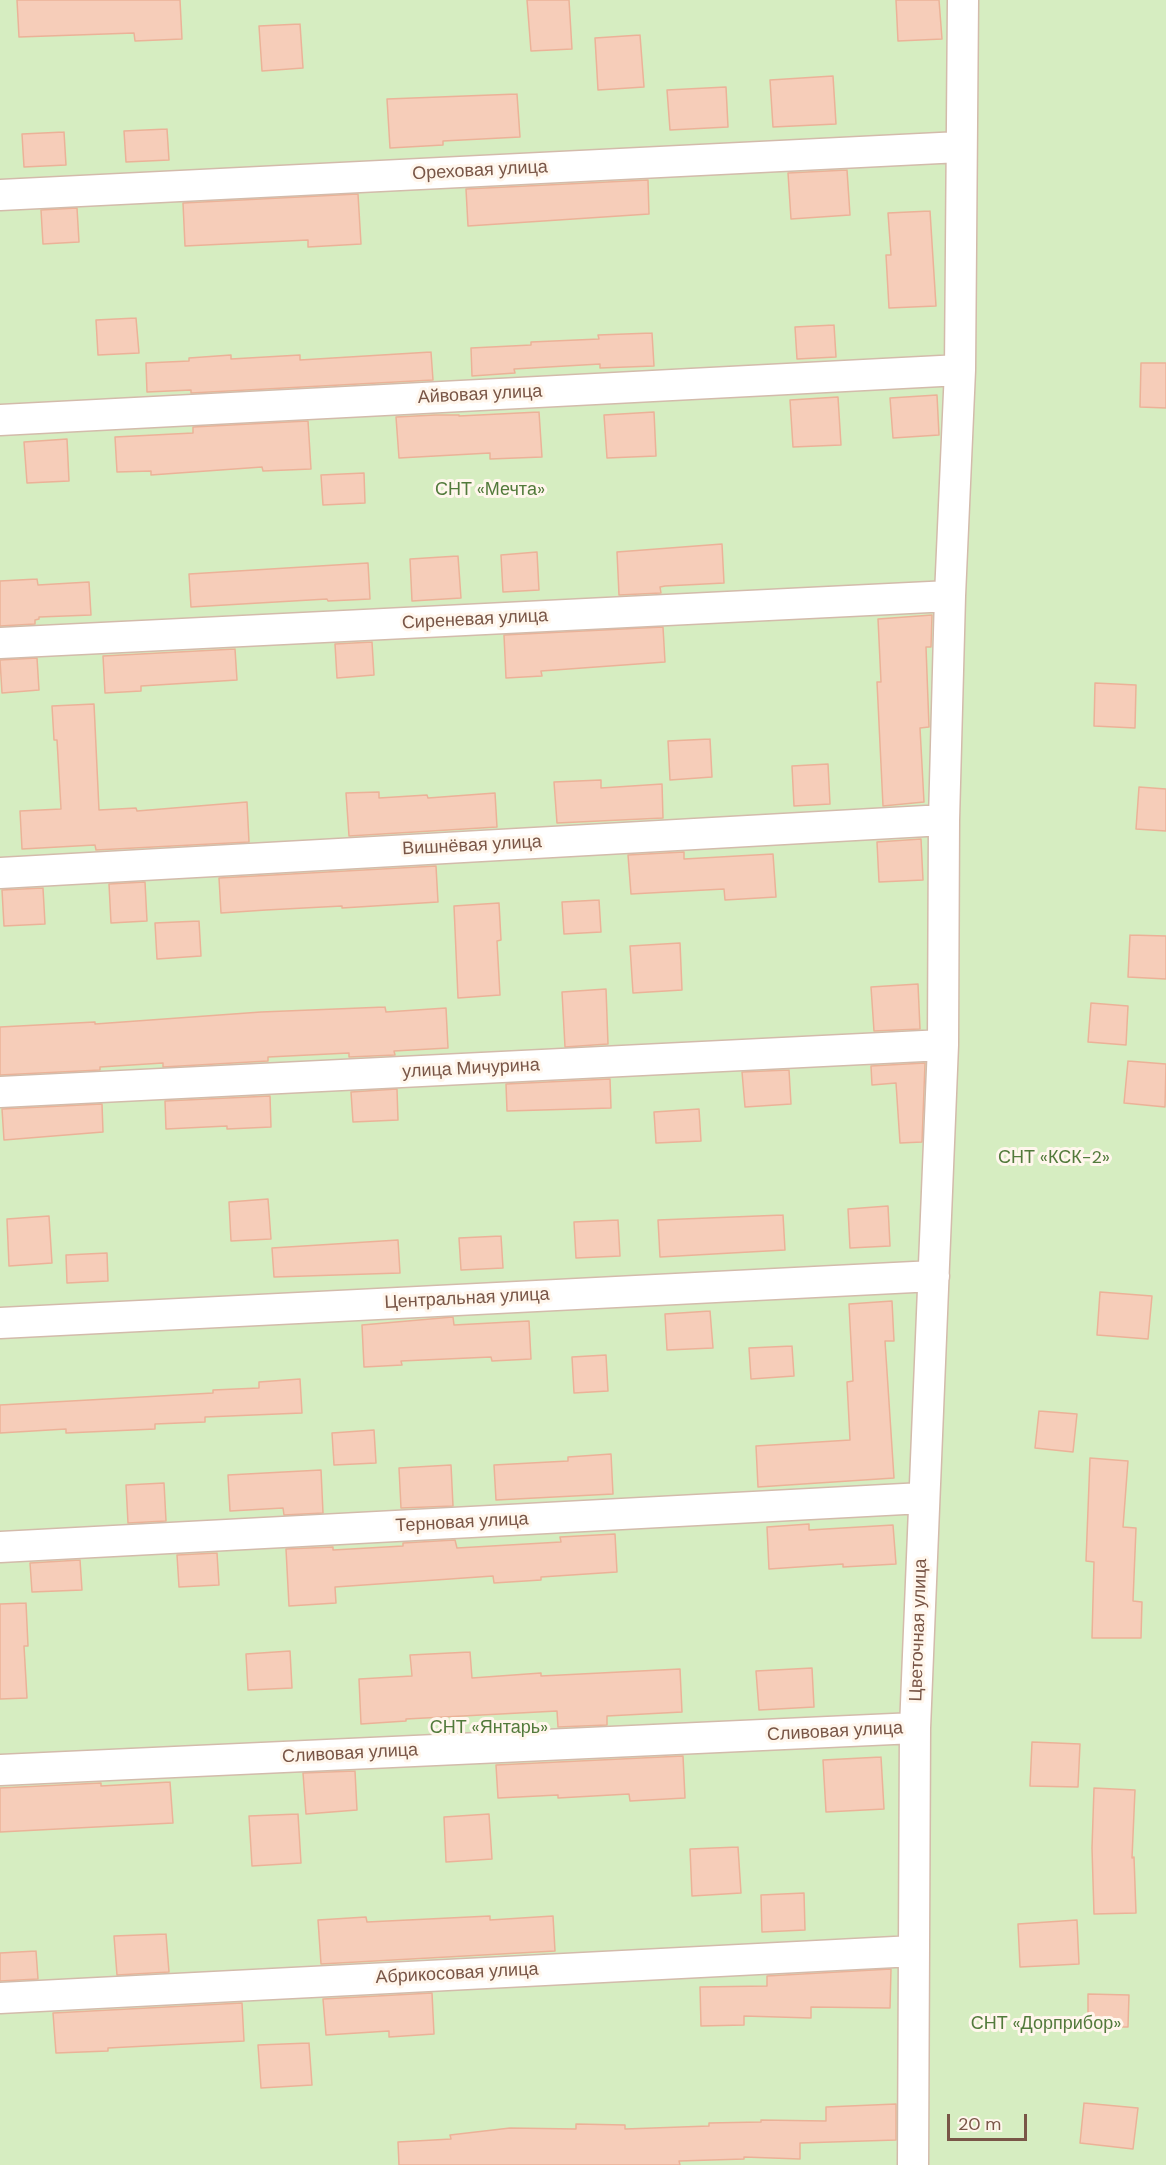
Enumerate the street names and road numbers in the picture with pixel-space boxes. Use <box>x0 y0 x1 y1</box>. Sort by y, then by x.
street label: Ореховая улица <box>412 157 548 185</box>
street label: Айвовая улица <box>417 381 543 409</box>
street label: Сиреневая улица <box>401 605 549 635</box>
street label: Вишнёвая улица <box>402 832 542 860</box>
street label: улица Мичурина <box>402 1055 540 1083</box>
street label: Центральная улица <box>384 1284 550 1314</box>
street label: Терновая улица <box>395 1509 529 1537</box>
street label: Цветочная улица <box>906 1558 932 1702</box>
street label: Сливовая улица <box>766 1718 904 1746</box>
street label: Сливовая улица <box>281 1740 419 1768</box>
street label: Абрикосовая улица <box>375 1959 539 1989</box>

